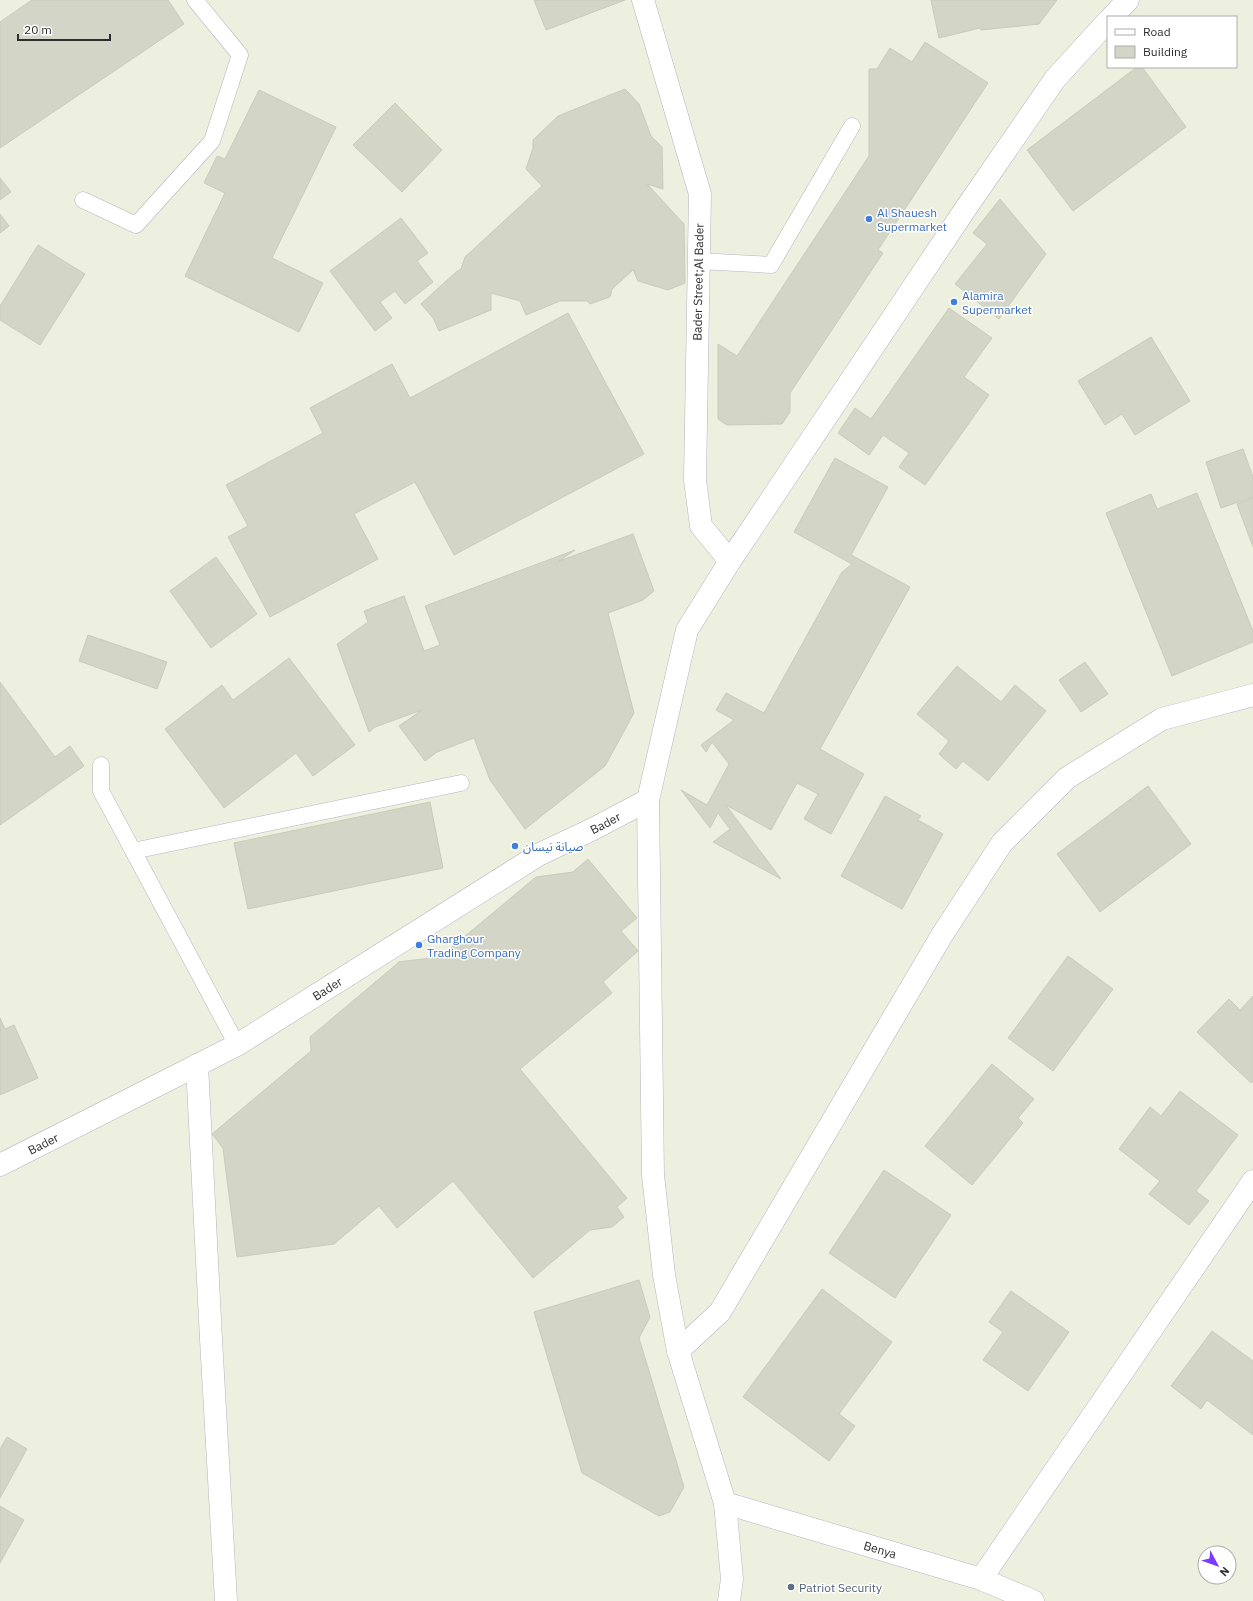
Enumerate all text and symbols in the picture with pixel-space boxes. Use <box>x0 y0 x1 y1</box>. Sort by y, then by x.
scale bar <box>18 16 110 42</box>
legend <box>1107 16 1237 68</box>
text: 20 m <box>24 22 52 37</box>
text: Road <box>1143 24 1171 39</box>
text: Building <box>1143 44 1188 59</box>
place label: Al Shauesh Supermarket <box>877 205 947 234</box>
marker: Al Shauesh Supermarket <box>864 214 874 224</box>
street label: Bader Street;Al Bader <box>689 223 707 341</box>
place label: Alamira Supermarket <box>962 288 1032 317</box>
marker: Alamira Supermarket <box>949 297 959 307</box>
street label: Bader <box>587 808 623 837</box>
place label: صيانة نيسان <box>523 839 583 854</box>
marker: صيانة نيسان <box>510 841 520 851</box>
place label: Gharghour Trading Company <box>427 931 521 960</box>
marker: Gharghour Trading Company <box>414 940 424 950</box>
street label: Bader <box>309 973 345 1003</box>
street label: Bader <box>25 1129 61 1157</box>
street label: Benya <box>862 1537 899 1561</box>
north arrow <box>1197 1545 1237 1585</box>
text: N <box>1217 1564 1232 1579</box>
place label: Patriot Security <box>799 1580 882 1595</box>
marker: Patriot Security <box>786 1582 796 1592</box>

